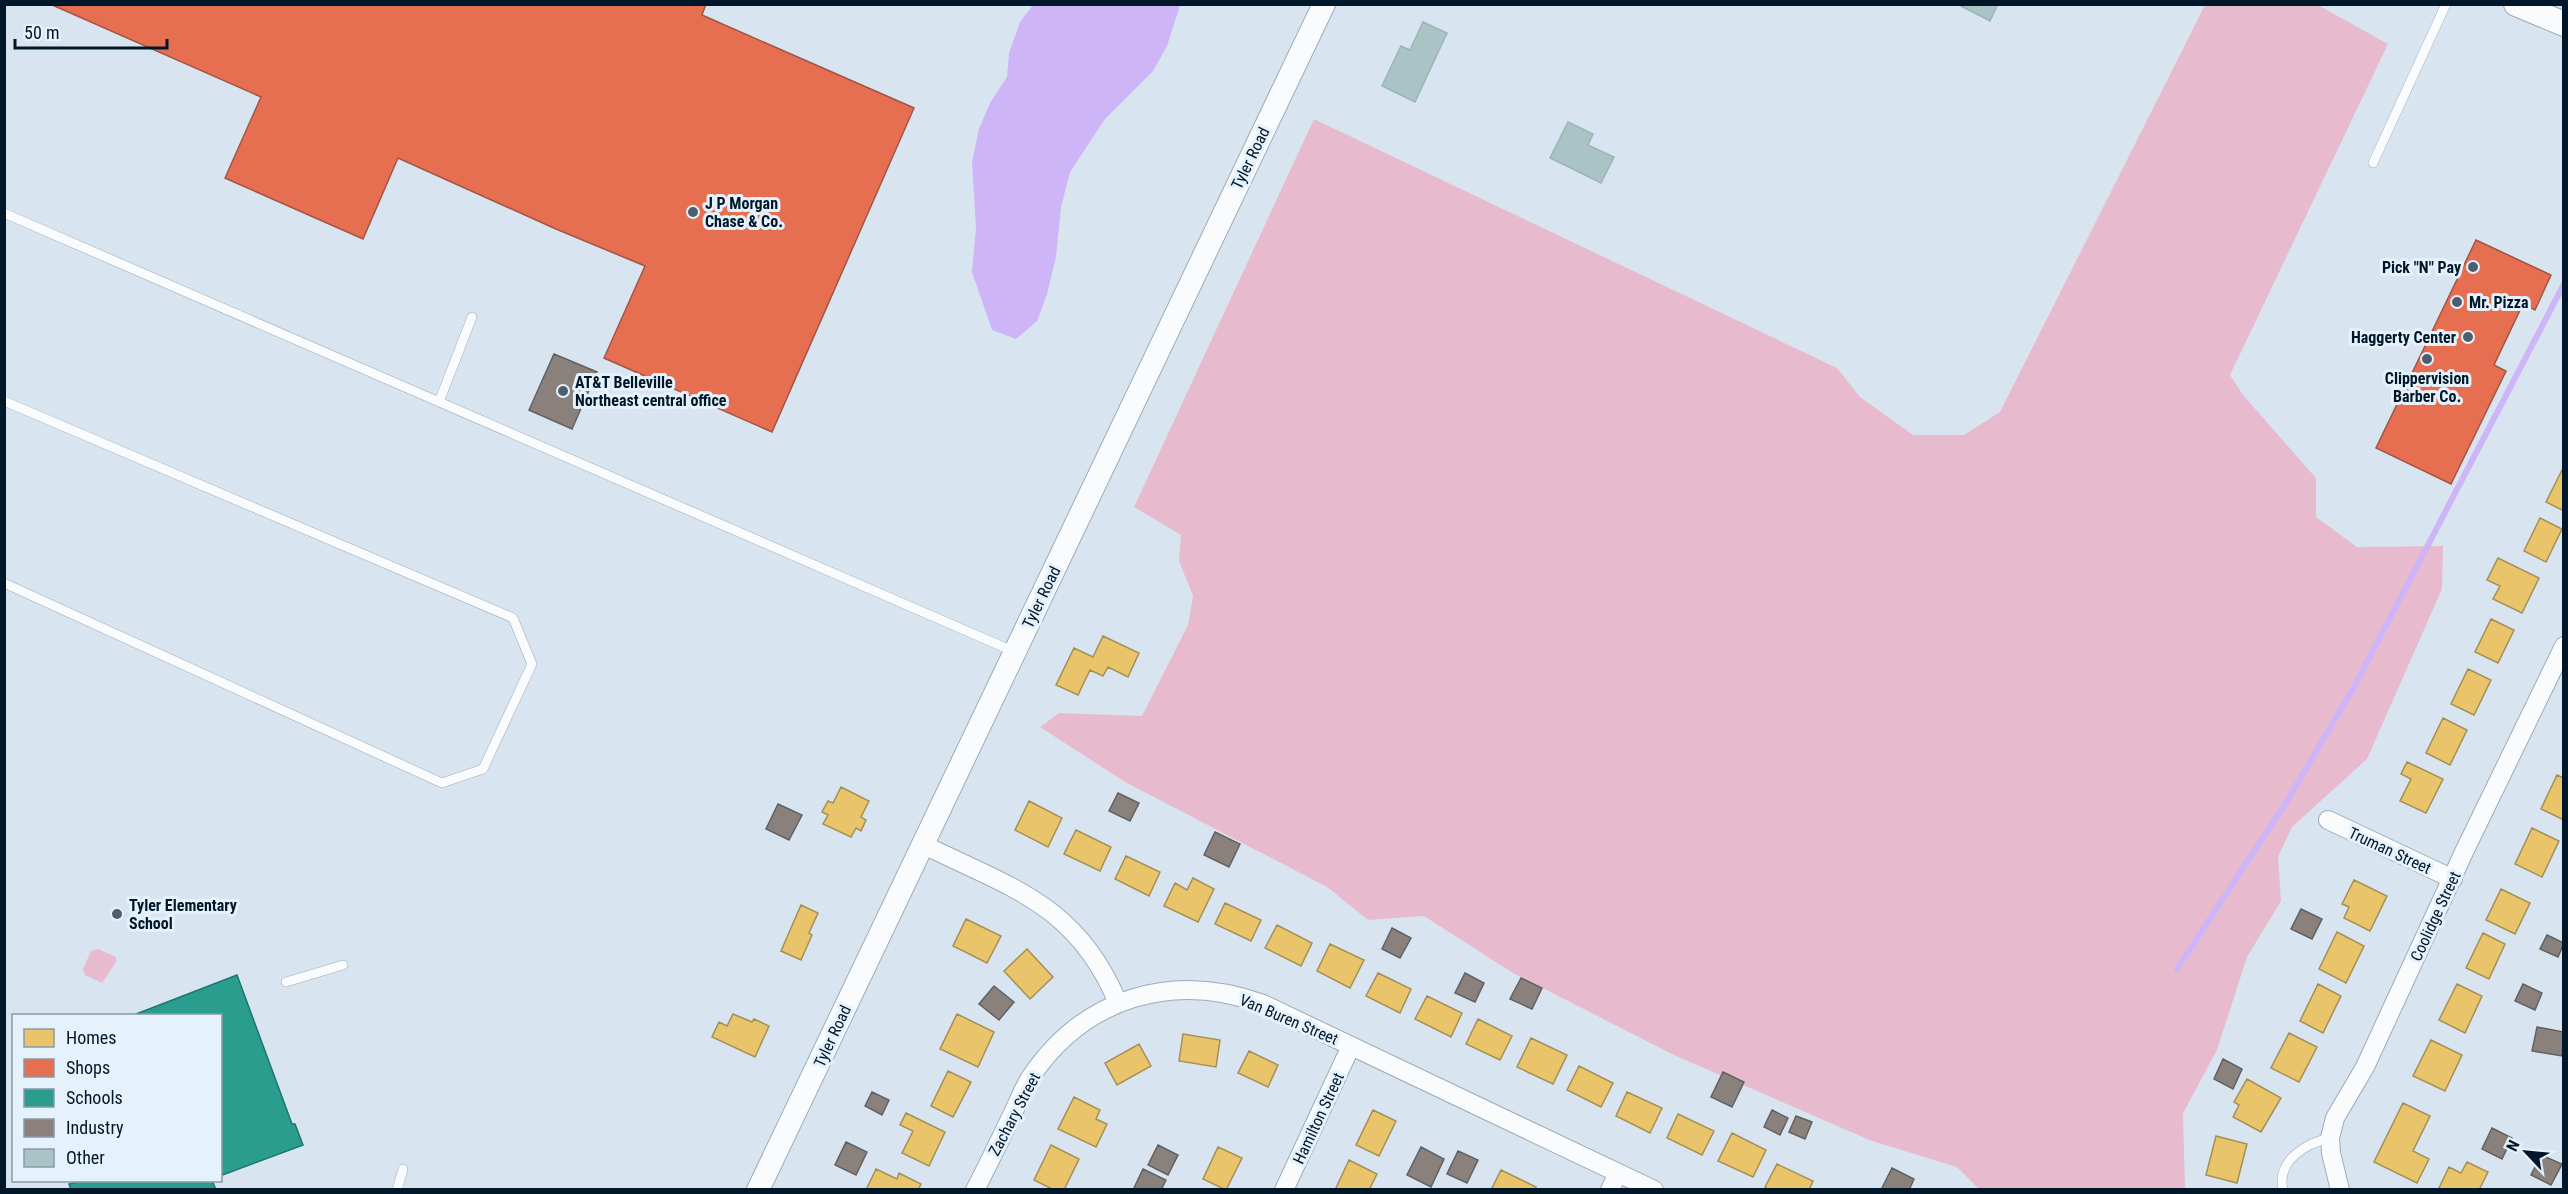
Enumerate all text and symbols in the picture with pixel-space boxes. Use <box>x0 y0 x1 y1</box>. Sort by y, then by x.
scale bar <box>15 12 166 50</box>
text: 50 m <box>24 22 59 43</box>
street label: Tyler Road <box>1227 124 1274 192</box>
place label: J P Morgan Chase & Co. <box>705 194 783 231</box>
marker: J P Morgan Chase & Co. <box>686 205 700 219</box>
place label: Pick "N" Pay <box>2382 258 2461 277</box>
marker: Pick "N" Pay <box>2466 260 2480 274</box>
place label: Mr. Pizza <box>2469 293 2529 312</box>
marker: Mr. Pizza <box>2450 295 2464 309</box>
place label: Haggerty Center <box>2351 328 2456 347</box>
marker: Haggerty Center <box>2461 330 2475 344</box>
marker: Clippervision Barber Co. <box>2420 352 2434 366</box>
place label: Clippervision Barber Co. <box>2385 369 2469 406</box>
place label: AT&T Belleville Northeast central office <box>575 373 727 410</box>
marker: AT&T Belleville Northeast central office <box>556 384 570 398</box>
street label: Tyler Road <box>1018 563 1065 631</box>
street label: Truman Street <box>2345 823 2434 878</box>
street label: Coolidge Street <box>2406 868 2465 964</box>
place label: Tyler Elementary School <box>129 896 237 933</box>
marker: Tyler Elementary School <box>110 907 124 921</box>
street label: Van Buren Street <box>1237 990 1341 1049</box>
street label: Tyler Road <box>810 1002 855 1070</box>
legend <box>12 1014 222 1182</box>
text: Homes <box>66 1027 116 1048</box>
text: Shops <box>66 1057 110 1078</box>
street label: Zachary Street <box>985 1069 1044 1159</box>
street label: Hamilton Street <box>1289 1069 1348 1167</box>
text: Schools <box>66 1087 123 1108</box>
text: Industry <box>66 1117 124 1138</box>
north arrow <box>2496 1122 2556 1182</box>
text: N <box>2502 1137 2524 1154</box>
text: Other <box>66 1147 105 1168</box>

